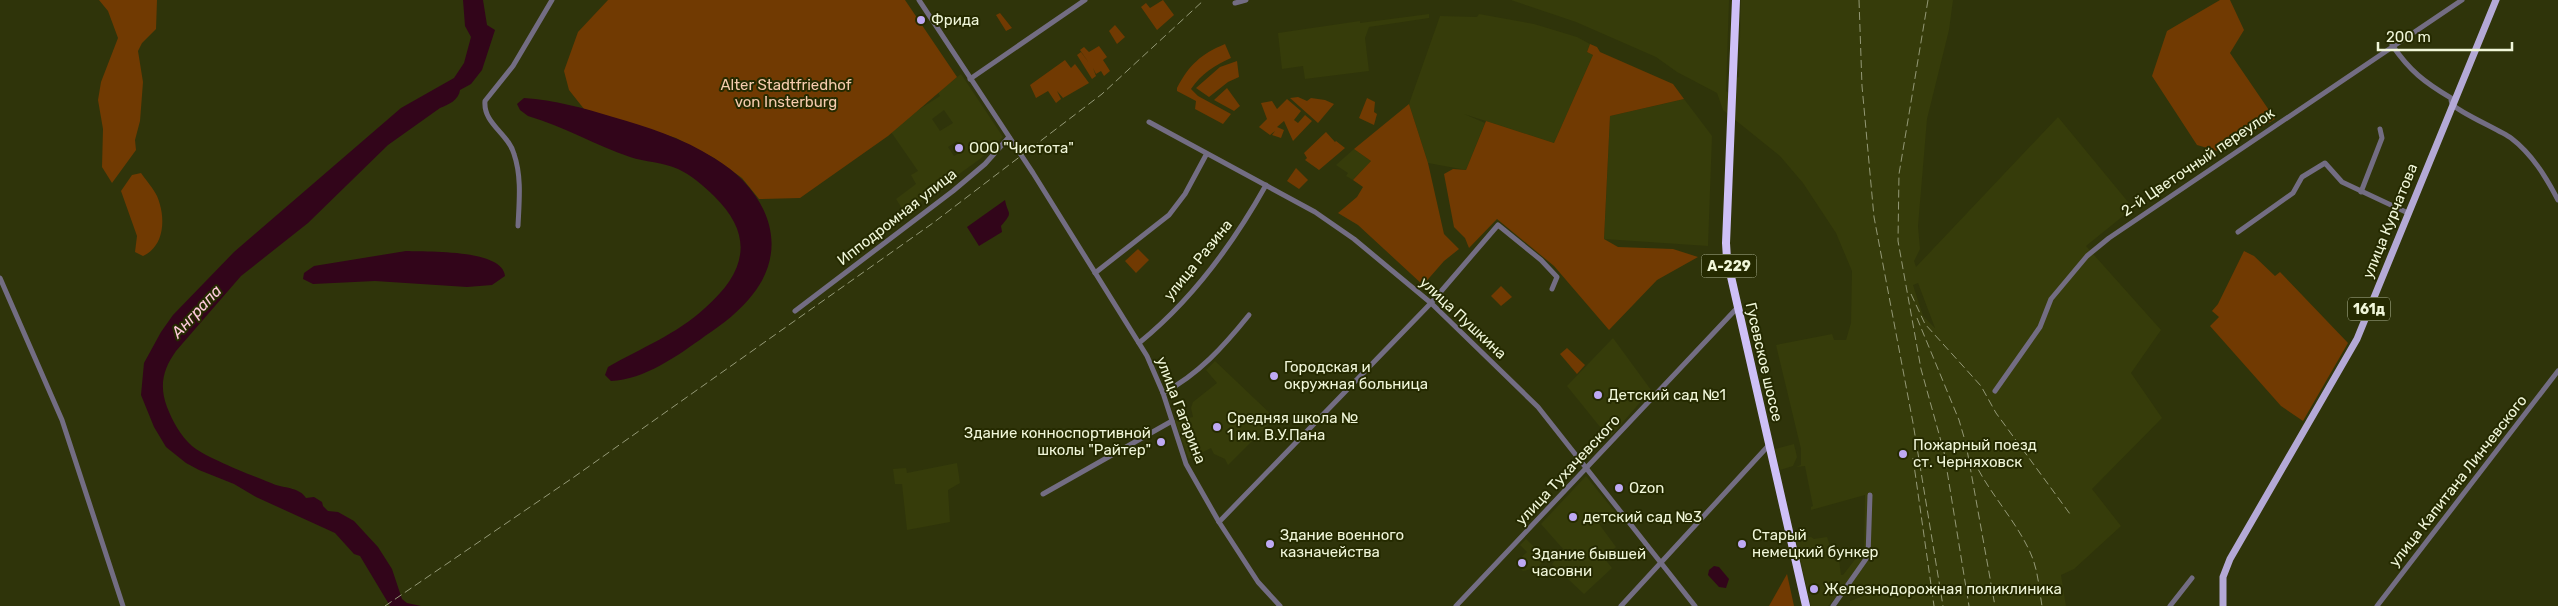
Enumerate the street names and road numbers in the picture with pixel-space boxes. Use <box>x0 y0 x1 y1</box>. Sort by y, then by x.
street label: 2-й Цветочный переулок <box>2118 104 2278 220</box>
street label: улица Курчатова <box>2359 161 2421 281</box>
street label: Ипподромная улица <box>834 165 960 269</box>
street label: улица Разина <box>1160 216 1236 304</box>
road number: А-229 <box>1702 255 1756 278</box>
street label: улица Пушкина <box>1416 273 1510 363</box>
road number: 161д <box>2348 298 2390 320</box>
street label: Гусевское шоссе <box>1742 301 1786 423</box>
street label: улица Гагарина <box>1152 354 1210 466</box>
street label: улица Капитана Линчевского <box>2385 391 2531 571</box>
street label: улица Тухачевского <box>1512 411 1624 529</box>

